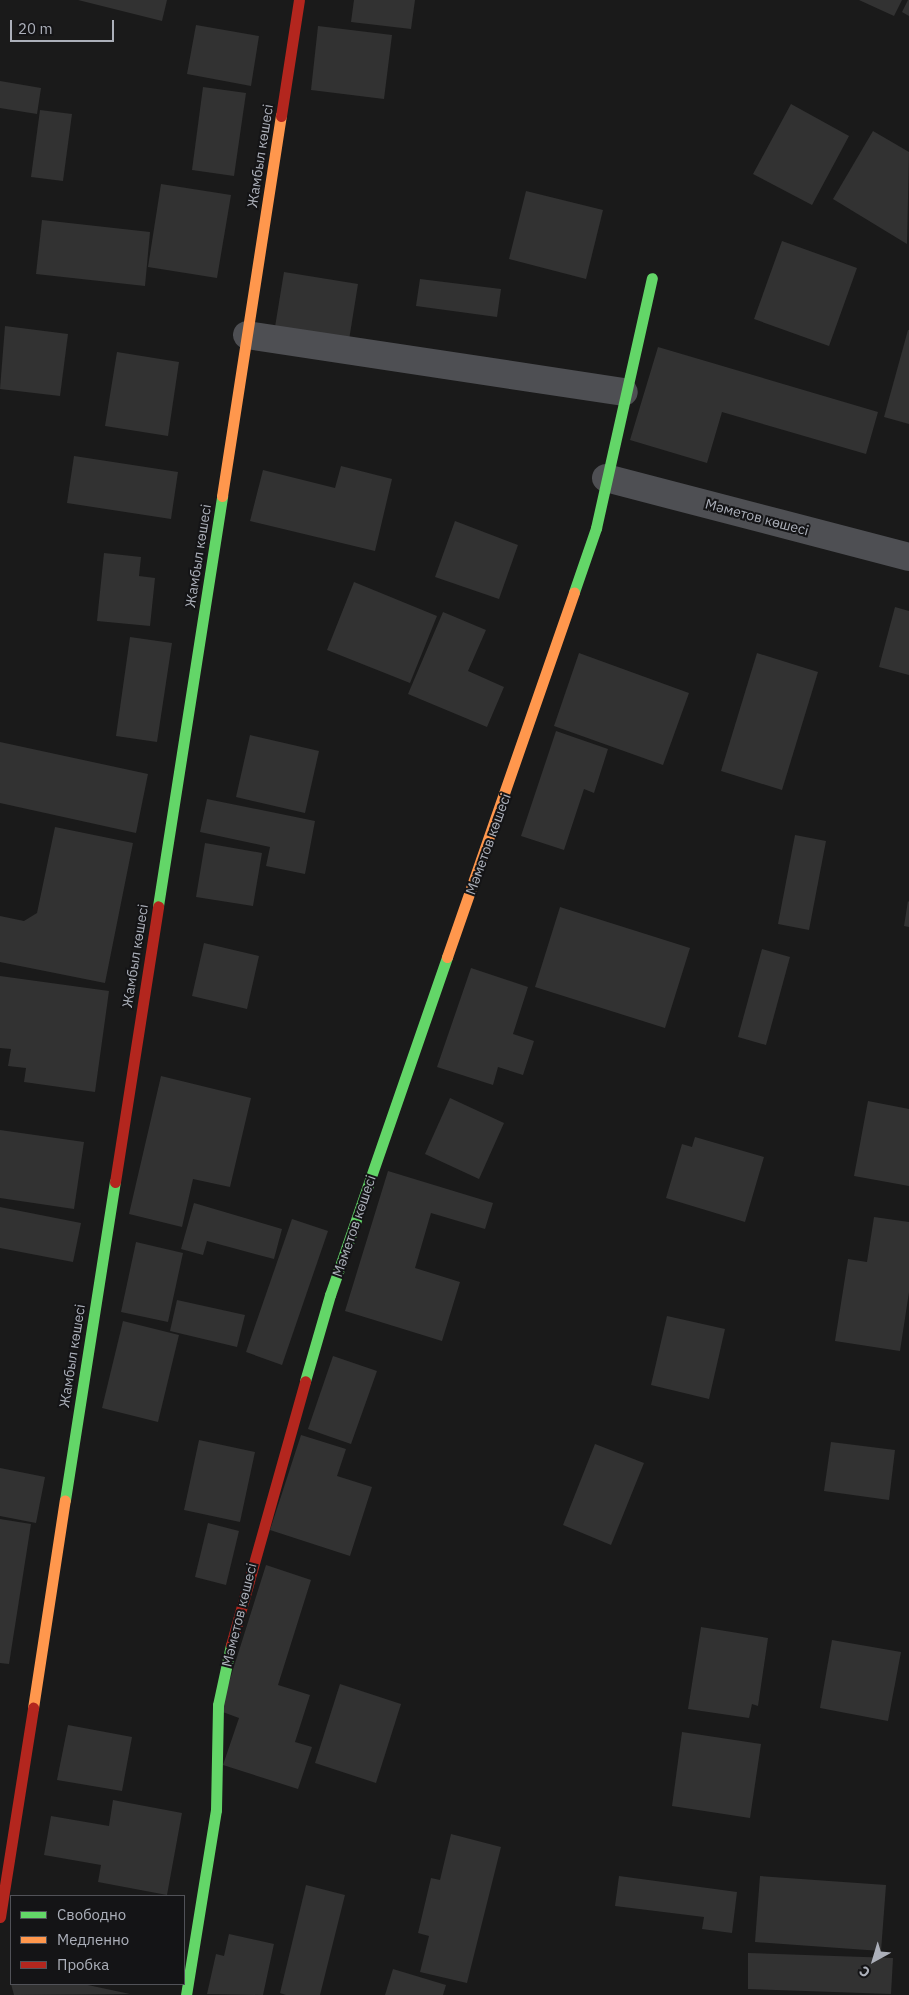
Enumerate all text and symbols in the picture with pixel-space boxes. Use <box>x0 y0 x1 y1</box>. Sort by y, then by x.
scale bar <box>12 10 116 42</box>
text: 20 m <box>18 19 53 38</box>
street label: Жамбыл көшесі <box>244 103 276 209</box>
street label: Мәметов көшесі <box>703 495 811 539</box>
street label: Жамбыл көшесі <box>182 503 214 609</box>
street label: Мәметов көшесі <box>462 791 514 897</box>
street label: Жамбыл көшесі <box>119 903 151 1009</box>
street label: Мәметов көшесі <box>329 1173 379 1279</box>
street label: Жамбыл көшесі <box>56 1303 88 1409</box>
street label: Мәметов көшесі <box>218 1561 260 1669</box>
legend <box>10 1895 185 1985</box>
text: Свободно <box>57 1905 126 1924</box>
text: Медленно <box>57 1930 129 1949</box>
north arrow <box>849 1935 899 1985</box>
text: Пробка <box>57 1955 109 1974</box>
text: С <box>855 1962 874 1982</box>

